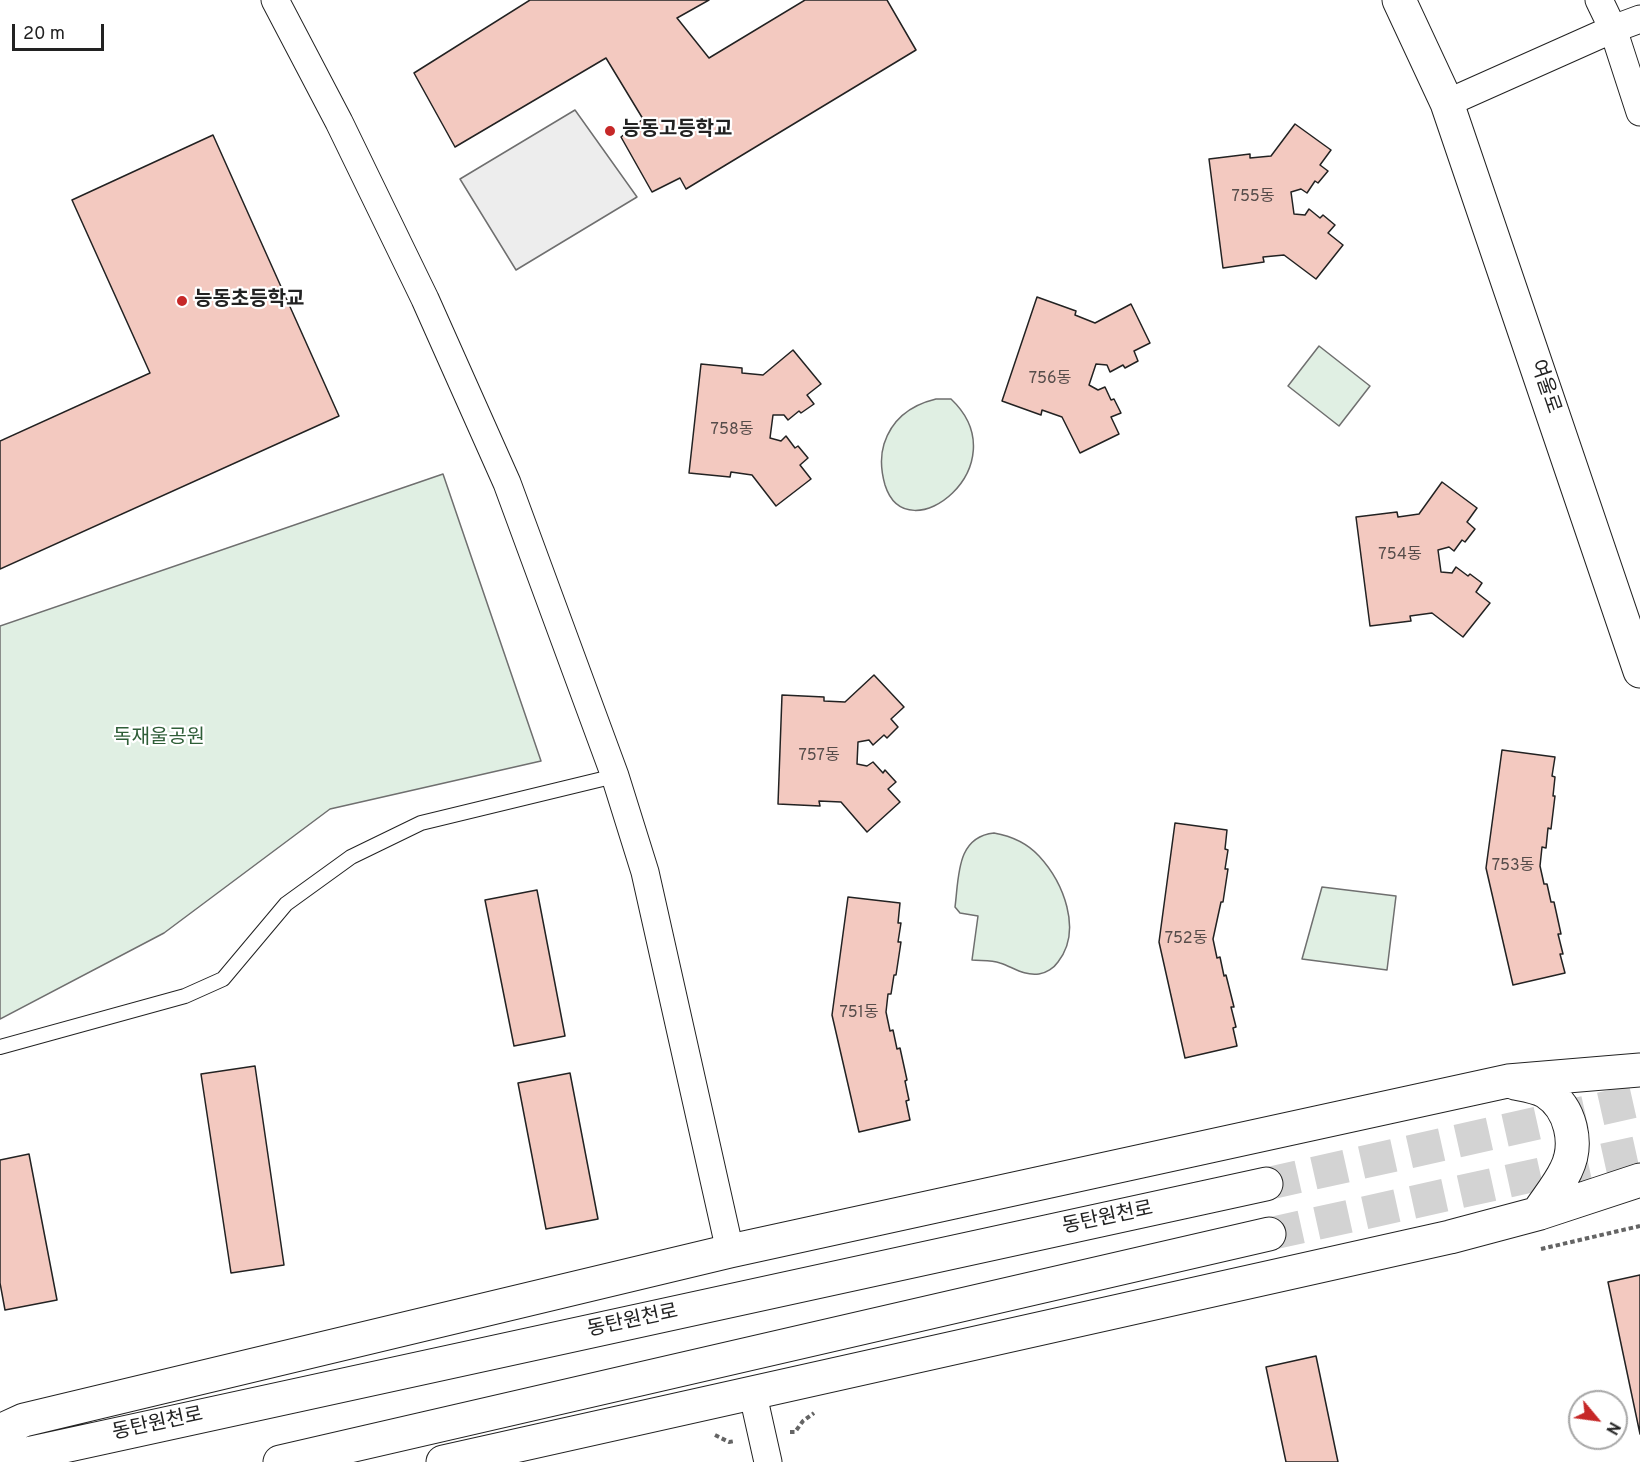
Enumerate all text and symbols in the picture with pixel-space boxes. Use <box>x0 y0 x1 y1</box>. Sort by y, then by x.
scale bar <box>15 12 106 50</box>
text: 20 m <box>23 23 65 46</box>
place label: 능동고등학교 <box>622 119 732 143</box>
marker: 능동고등학교 <box>603 124 617 138</box>
house number: 755동 <box>1232 188 1274 208</box>
place label: 능동초등학교 <box>194 289 304 313</box>
marker: 능동초등학교 <box>175 294 189 308</box>
street label: 여울로 <box>1524 357 1564 417</box>
house number: 756동 <box>1029 370 1071 390</box>
house number: 758동 <box>711 421 753 441</box>
house number: 754동 <box>1378 546 1422 566</box>
park label: 독재울공원 <box>113 727 205 751</box>
house number: 757동 <box>798 747 840 767</box>
house number: 753동 <box>1492 857 1534 877</box>
house number: 752동 <box>1165 930 1207 950</box>
house number: 751동 <box>840 1004 878 1024</box>
street label: 동탄원천로 <box>1061 1198 1155 1240</box>
street label: 동탄원천로 <box>586 1301 680 1343</box>
north arrow <box>1568 1390 1628 1450</box>
street label: 동탄원천로 <box>111 1404 205 1446</box>
text: N <box>1600 1418 1624 1438</box>

